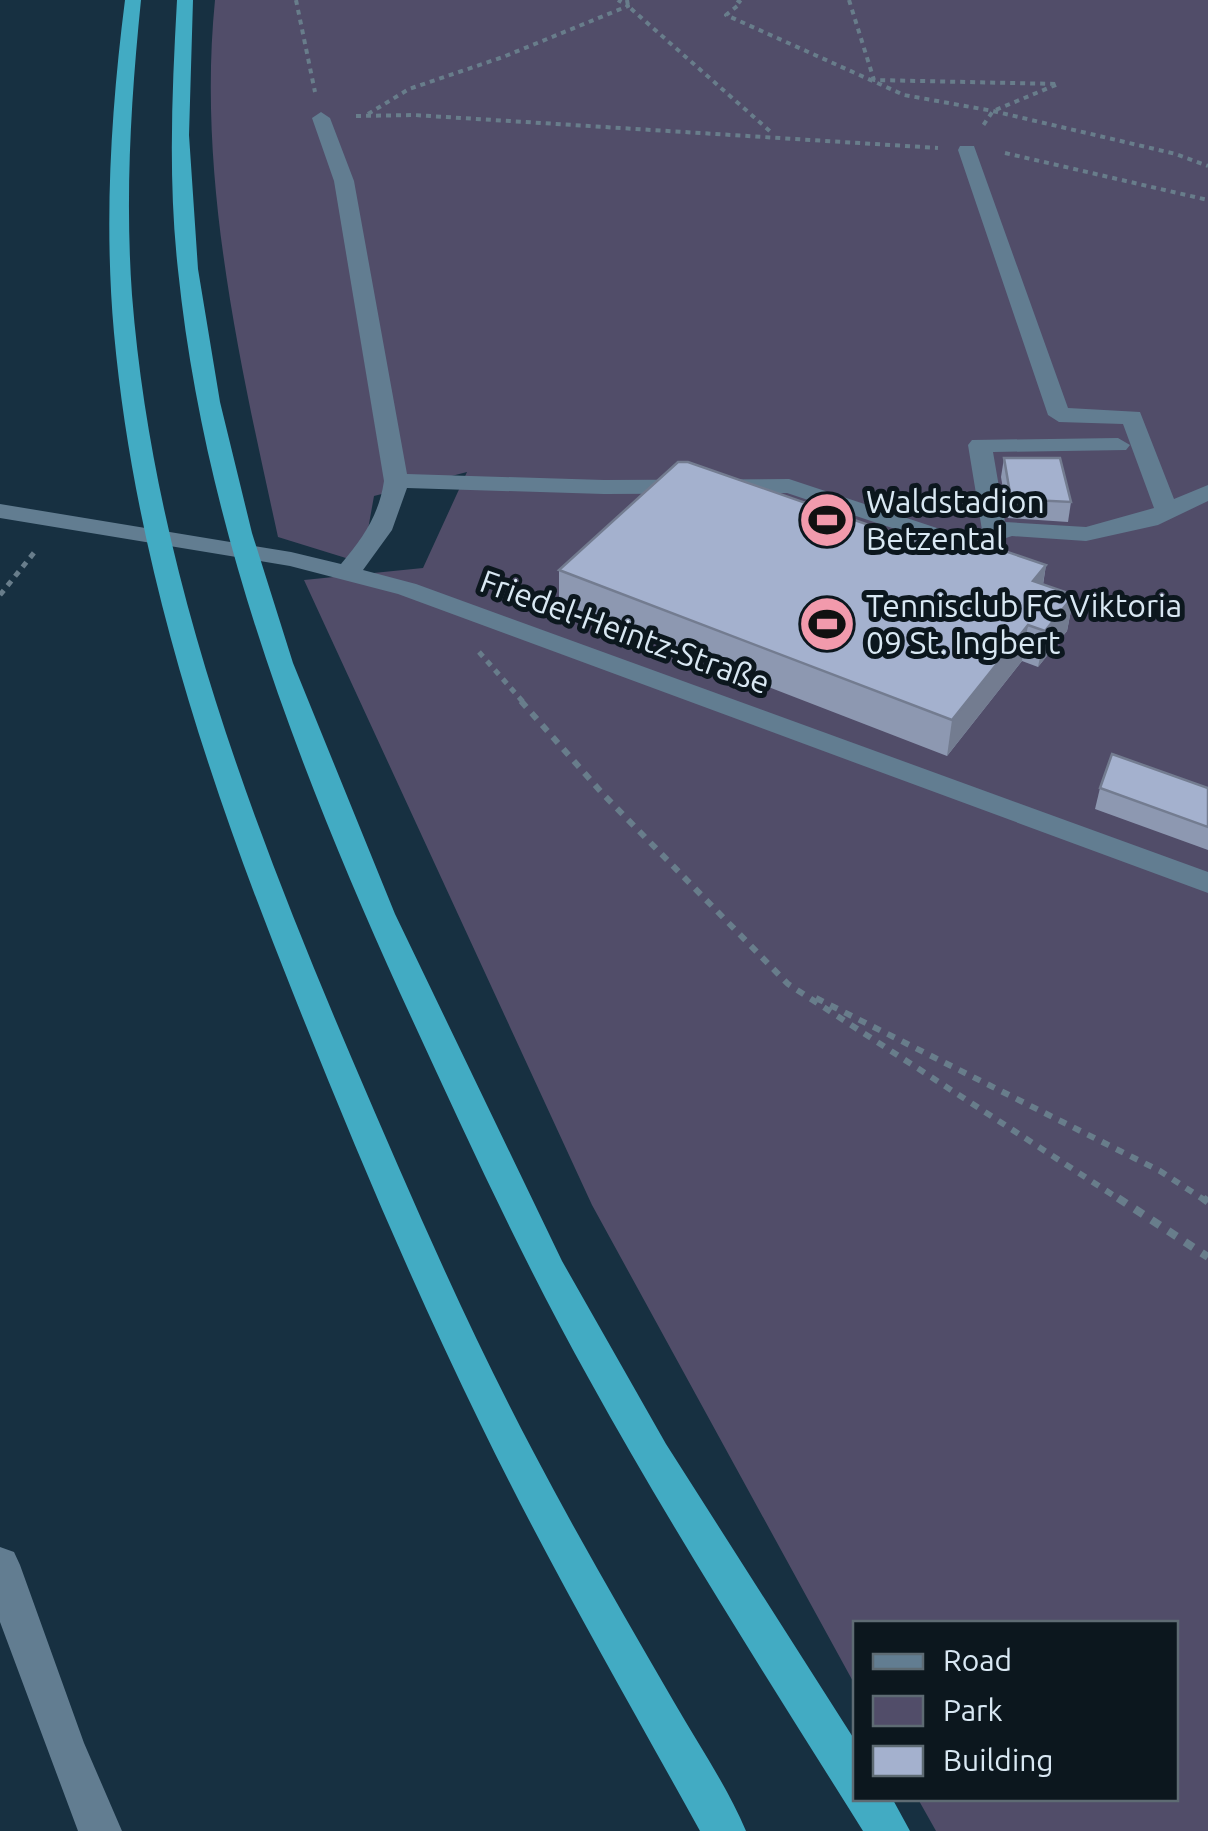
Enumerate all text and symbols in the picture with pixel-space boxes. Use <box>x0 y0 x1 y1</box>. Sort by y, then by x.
place label: Waldstadion Betzental <box>866 483 1045 556</box>
sports icon: Waldstadion Betzental <box>797 490 857 550</box>
street label: Friedel-Heintz-Straße <box>476 562 775 700</box>
place label: Tennisclub FC Viktoria 09 St. Ingbert <box>866 587 1182 660</box>
sports icon: Tennisclub FC Viktoria 09 St. Ingbert <box>797 594 857 654</box>
legend <box>853 1621 1178 1801</box>
text: Road <box>943 1643 1012 1677</box>
text: Park <box>943 1693 1003 1727</box>
text: Building <box>943 1743 1054 1777</box>

